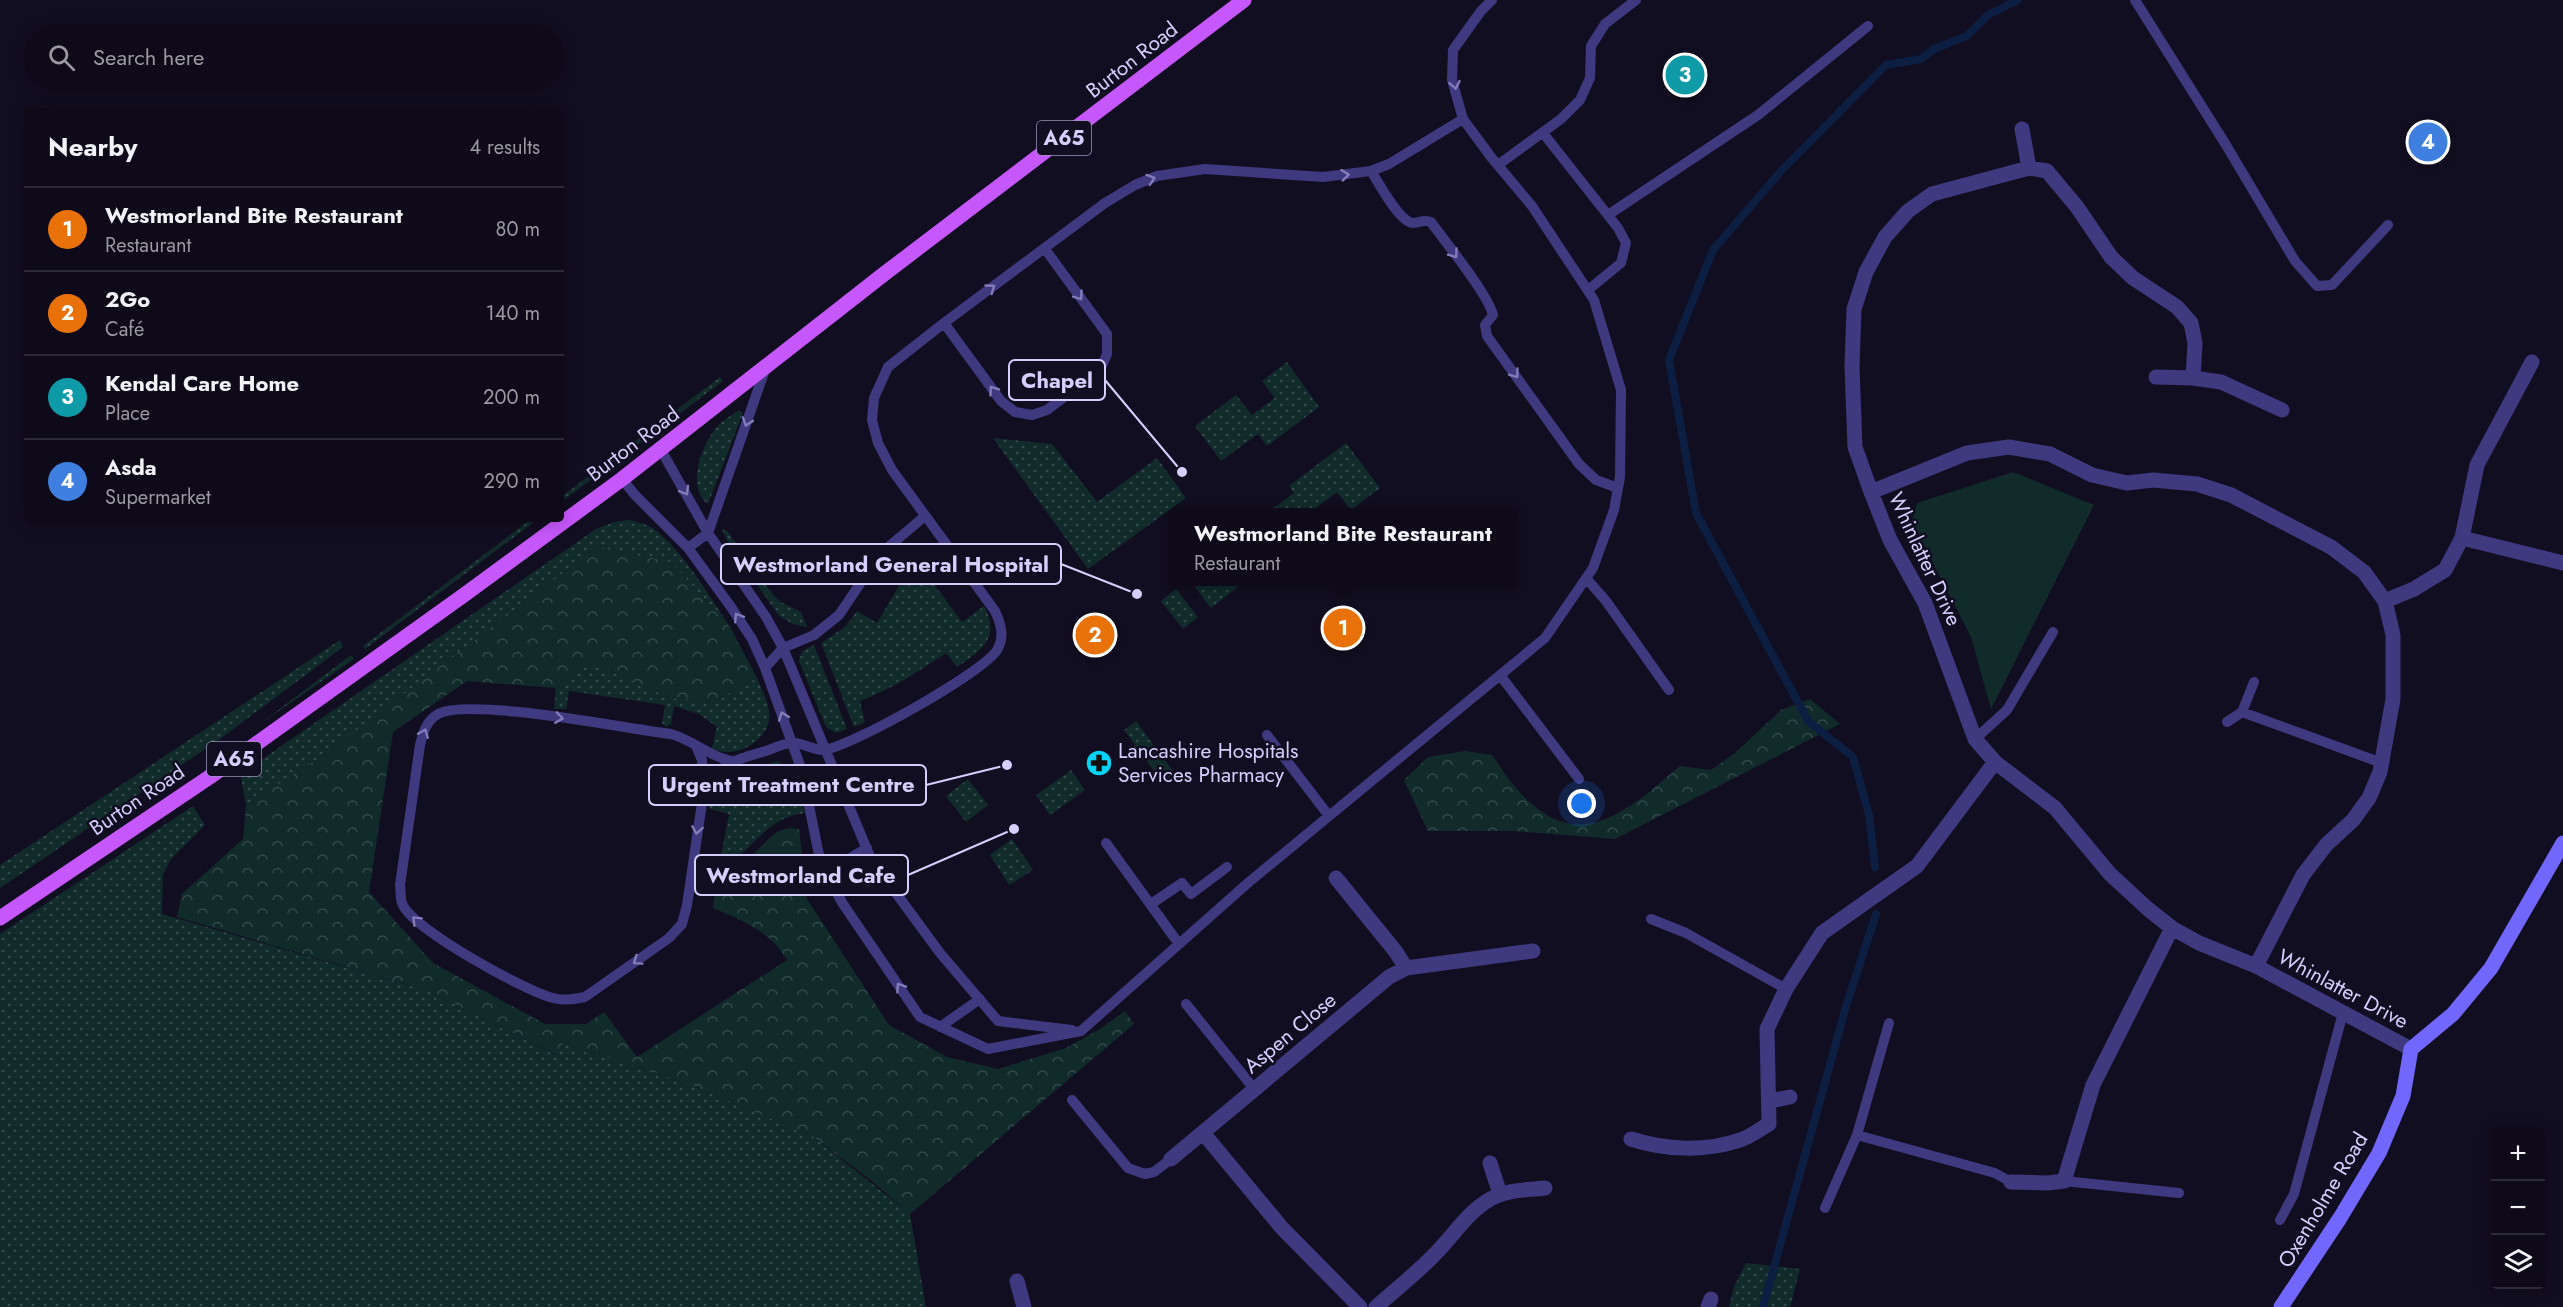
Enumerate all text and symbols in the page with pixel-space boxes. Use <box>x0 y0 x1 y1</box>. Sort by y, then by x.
street label: Burton Road <box>1080 15 1184 105</box>
search box <box>24 24 564 90</box>
icon: search <box>45 41 78 74</box>
text: Search here <box>93 41 204 73</box>
pin: 3 <box>1666 52 1704 98</box>
one-way arrow <box>1448 80 1461 90</box>
pin: 4 <box>2408 120 2448 164</box>
road number: A65 <box>1037 121 1091 155</box>
text: Nearby <box>48 128 137 166</box>
text: 4 results <box>469 133 540 162</box>
one-way arrow <box>1340 169 1349 182</box>
one-way arrow <box>1145 174 1156 186</box>
text: Westmorland Bite Restaurant <box>105 199 403 231</box>
text: 1 <box>62 215 73 244</box>
text: 80 m <box>495 215 540 244</box>
text: Restaurant <box>105 231 191 260</box>
one-way arrow <box>1447 247 1458 258</box>
text: 2Go <box>105 283 150 315</box>
one-way arrow <box>984 284 995 295</box>
one-way arrow <box>1072 289 1083 300</box>
text: 2 <box>61 299 74 328</box>
text: 140 m <box>486 299 540 328</box>
text: Café <box>105 315 144 344</box>
callout: Chapel <box>1009 360 1105 400</box>
text: Chapel <box>1021 364 1093 396</box>
text: Kendal Care Home <box>105 367 299 399</box>
one-way arrow <box>1508 368 1519 379</box>
text: 3 <box>61 383 74 412</box>
text: 200 m <box>483 383 540 412</box>
one-way arrow <box>989 385 1000 396</box>
text: Place <box>105 399 150 428</box>
street label: Burton Road <box>580 399 686 489</box>
one-way arrow <box>742 416 754 427</box>
text: Asda <box>105 451 157 483</box>
text: 4 <box>61 467 74 496</box>
text: 290 m <box>484 467 540 496</box>
text: Supermarket <box>105 483 211 512</box>
one-way arrow <box>677 485 689 495</box>
street label: Whinlatter Drive <box>1881 487 1969 631</box>
popup <box>1169 508 1517 586</box>
text: Westmorland Bite Restaurant <box>1194 517 1492 549</box>
callout: Westmorland General Hospital <box>721 544 1061 584</box>
text: Westmorland General Hospital <box>733 548 1049 580</box>
text: Restaurant <box>1194 549 1280 578</box>
pin: 1 <box>1324 606 1362 650</box>
pin: 2 <box>1076 612 1114 658</box>
one-way arrow <box>733 613 745 623</box>
one-way arrow <box>777 711 790 721</box>
one-way arrow <box>555 712 564 724</box>
one-way arrow <box>417 729 429 740</box>
place label: Lancashire Hospitals Services Pharmacy <box>1118 736 1298 790</box>
road number: A65 <box>207 742 261 776</box>
pharmacy icon: Lancashire Hospitals Services Pharmacy <box>1084 748 1114 778</box>
street label: Burton Road <box>83 757 191 843</box>
callout: Urgent Treatment Centre <box>649 765 926 805</box>
text: Urgent Treatment Centre <box>661 768 915 800</box>
your location <box>1567 789 1596 818</box>
one-way arrow <box>692 825 704 834</box>
callout: Westmorland Cafe <box>695 855 908 895</box>
text: Westmorland Cafe <box>706 859 896 891</box>
one-way arrow <box>413 917 424 928</box>
street label: Whinlatter Drive <box>2272 942 2414 1036</box>
one-way arrow <box>632 954 643 965</box>
one-way arrow <box>896 983 907 994</box>
street label: Aspen Close <box>1237 985 1343 1081</box>
street label: Oxenholme Road <box>2271 1127 2375 1273</box>
map controls <box>2491 1127 2545 1289</box>
button: + <box>2491 1127 2545 1181</box>
button: − <box>2491 1181 2545 1235</box>
button: layers <box>2491 1235 2545 1289</box>

